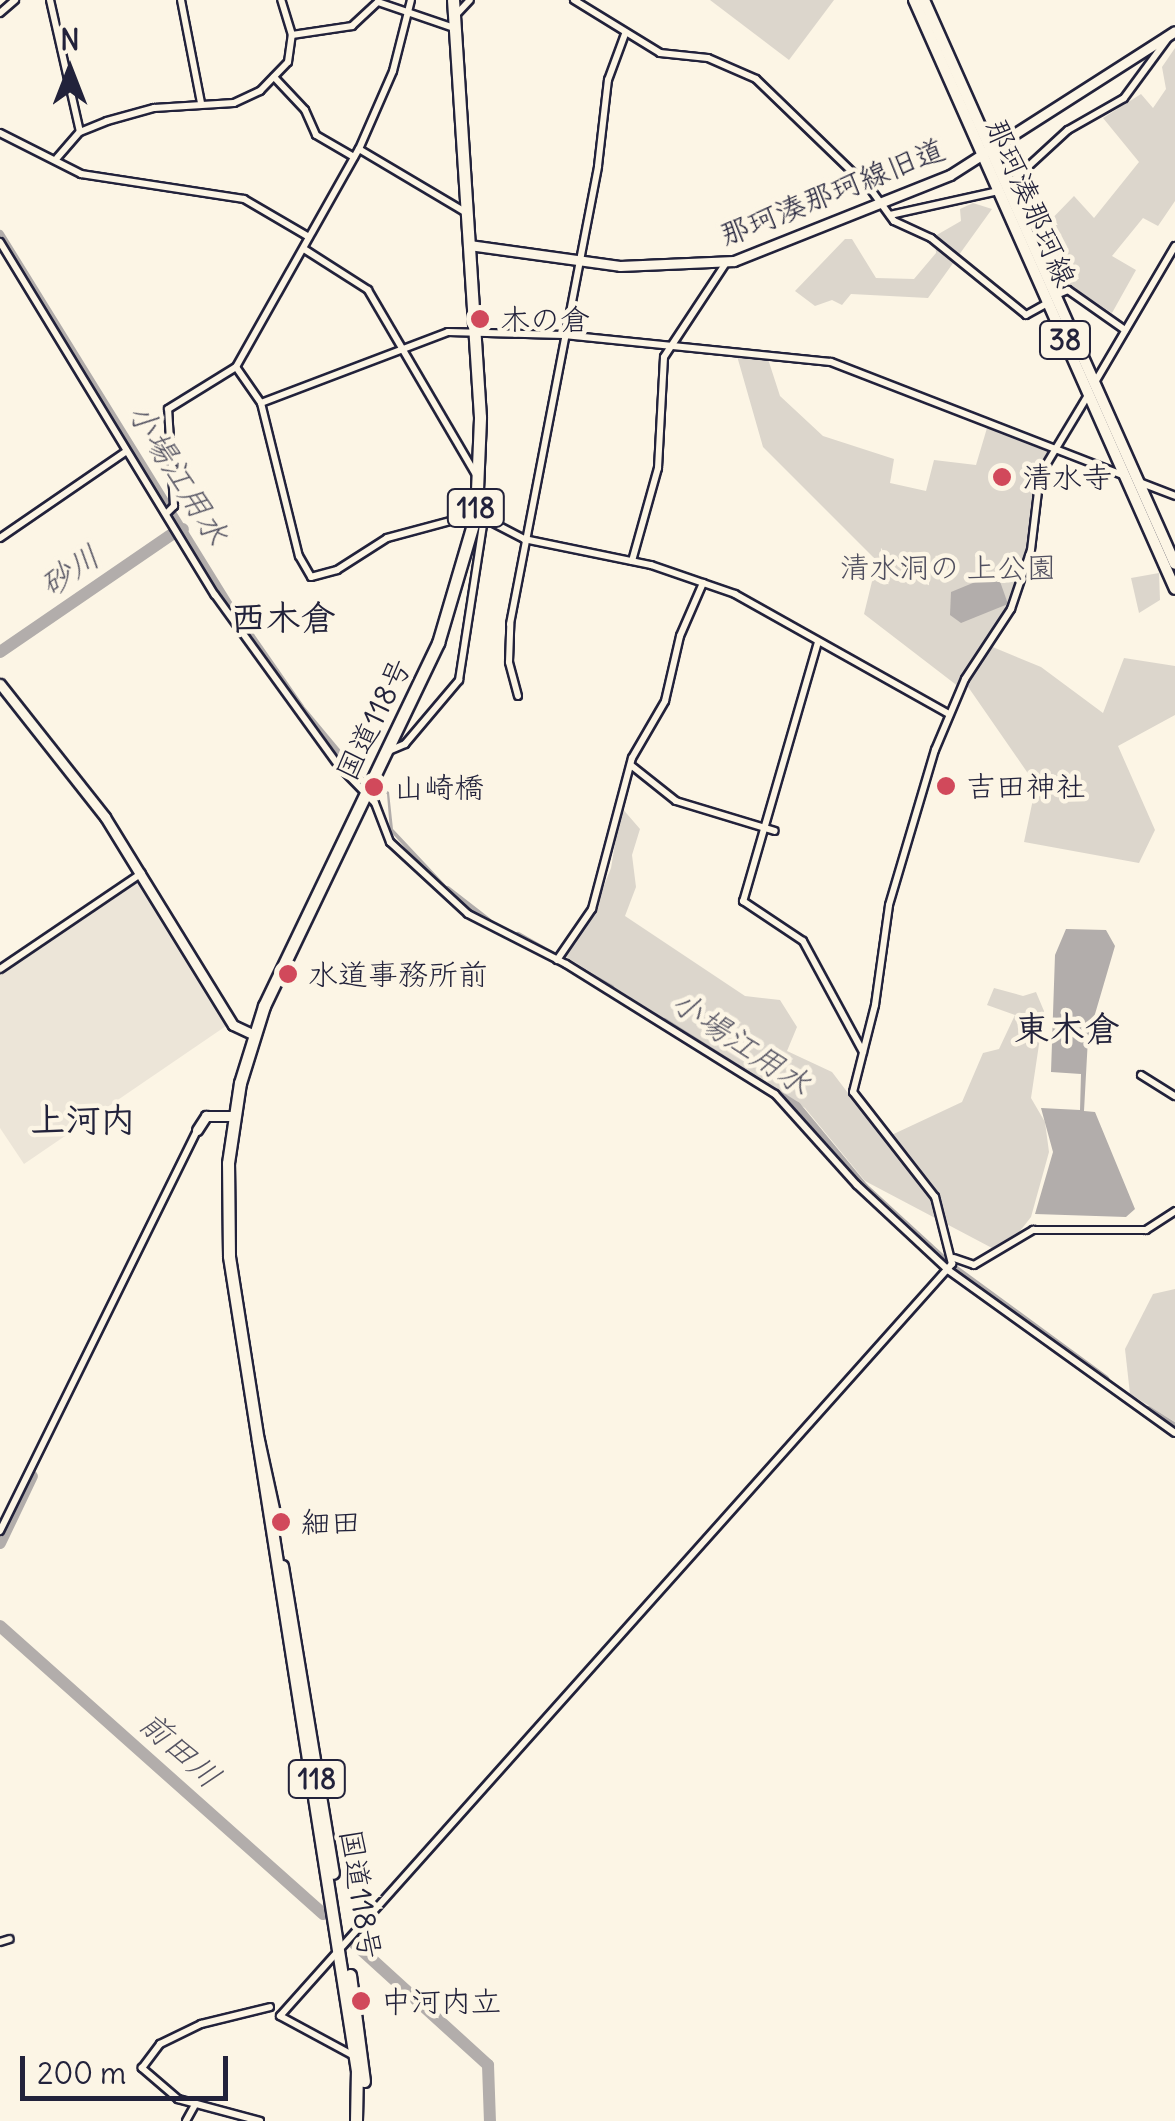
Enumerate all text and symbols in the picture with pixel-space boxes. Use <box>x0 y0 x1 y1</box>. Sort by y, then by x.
north arrow <box>20 20 120 120</box>
text: N <box>60 22 80 58</box>
street label: 那珂湊那珂線 <box>978 112 1084 292</box>
street label: 那珂湊那珂線旧道 <box>714 130 950 254</box>
place label: 木の倉 <box>500 301 590 337</box>
marker: 木の倉 <box>469 308 491 330</box>
road number: 38 <box>1038 317 1092 363</box>
water label: 小場江用水 <box>119 396 237 552</box>
place label: 清水寺 <box>1022 459 1112 495</box>
marker: 清水寺 <box>991 466 1013 488</box>
road number: 118 <box>446 485 506 531</box>
water label: 砂川 <box>33 537 107 605</box>
park label: 清水洞の 上公園 <box>839 549 1057 585</box>
district label: 西木倉 <box>231 596 335 638</box>
street label: 国道118号 <box>328 652 418 786</box>
place label: 吉田神社 <box>966 768 1086 804</box>
place label: 山崎橋 <box>394 769 484 805</box>
marker: 吉田神社 <box>935 775 957 797</box>
marker: 山崎橋 <box>363 776 385 798</box>
place label: 水道事務所前 <box>308 956 488 992</box>
marker: 水道事務所前 <box>277 963 299 985</box>
water label: 小場江用水 <box>664 982 818 1104</box>
district label: 東木倉 <box>1015 1007 1119 1049</box>
district label: 上河内 <box>31 1098 135 1140</box>
place label: 細田 <box>301 1504 361 1540</box>
marker: 細田 <box>270 1511 292 1533</box>
water label: 前田川 <box>131 1704 229 1796</box>
road number: 118 <box>287 1756 347 1802</box>
street label: 国道118号 <box>333 1826 389 1962</box>
place label: 中河内立 <box>381 1983 501 2019</box>
marker: 中河内立 <box>350 1990 372 2012</box>
scale bar <box>25 2036 232 2098</box>
text: 200 m <box>37 2054 126 2092</box>

